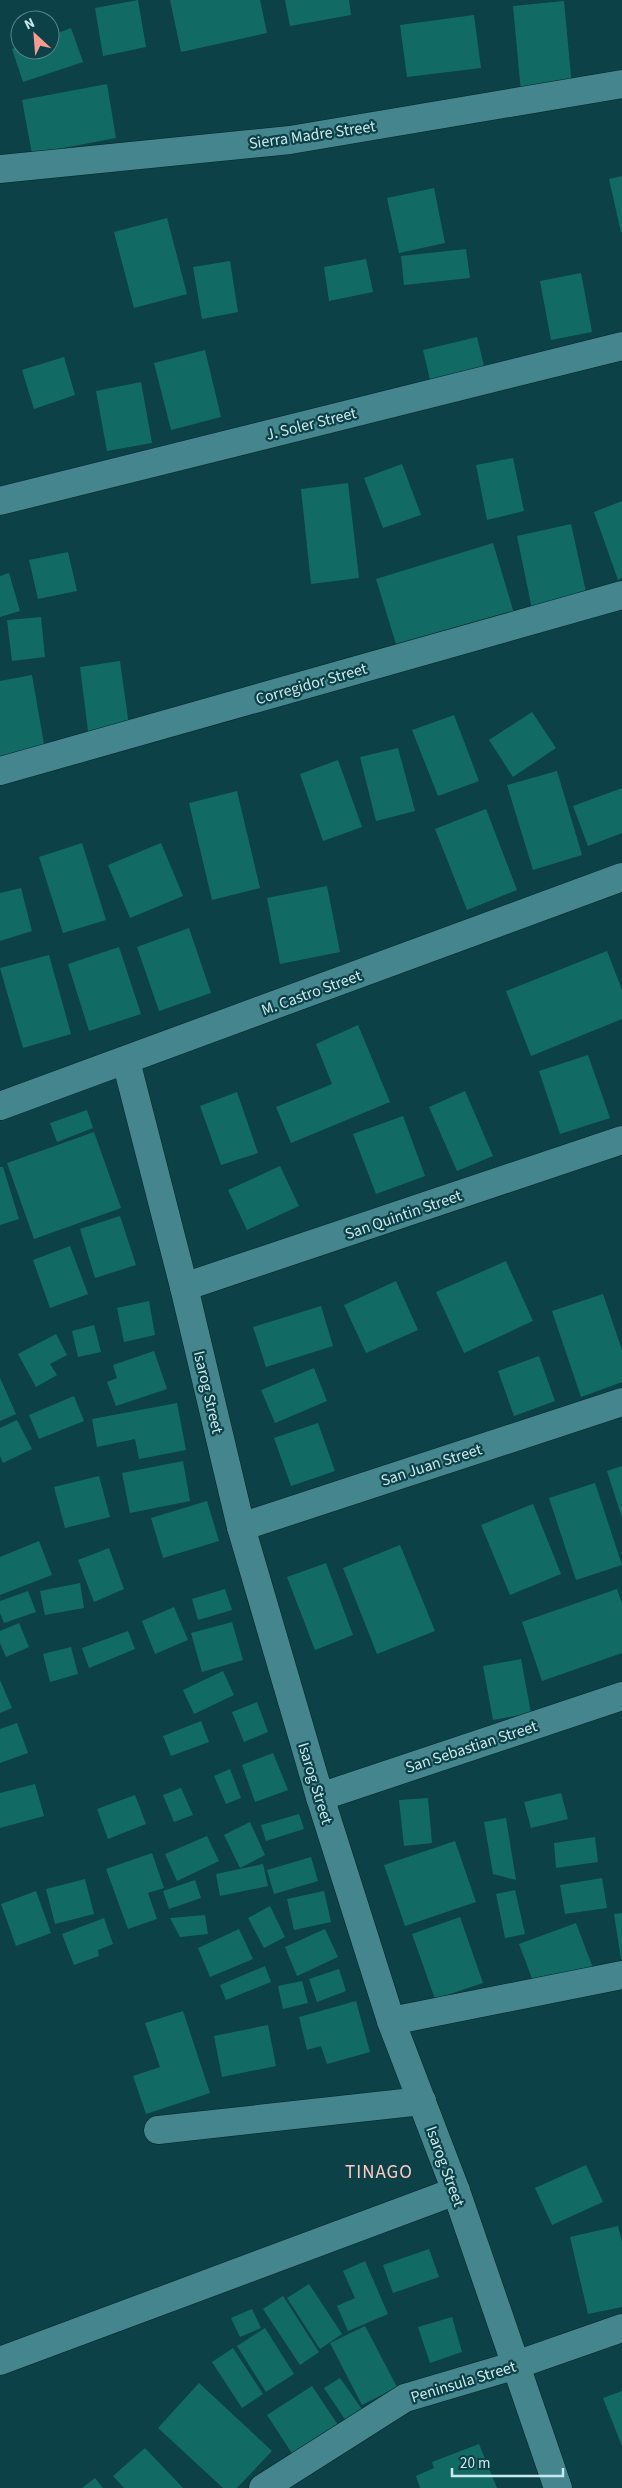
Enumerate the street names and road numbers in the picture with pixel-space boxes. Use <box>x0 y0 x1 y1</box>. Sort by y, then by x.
street label: Sierra Madre Street <box>247 115 377 155</box>
street label: J. Soler Street <box>264 402 359 446</box>
street label: Corregidor Street <box>253 657 370 710</box>
street label: M. Castro Street <box>258 964 365 1021</box>
street label: San Quintin Street <box>342 1185 465 1245</box>
street label: Isarog Street <box>188 1349 228 1436</box>
street label: San Juan Street <box>378 1438 485 1492</box>
street label: San Sebastian Street <box>402 1715 541 1779</box>
street label: Isarog Street <box>292 1740 338 1827</box>
street label: Isarog Street <box>420 2123 470 2210</box>
street label: Peninsula Street <box>408 2355 519 2408</box>

